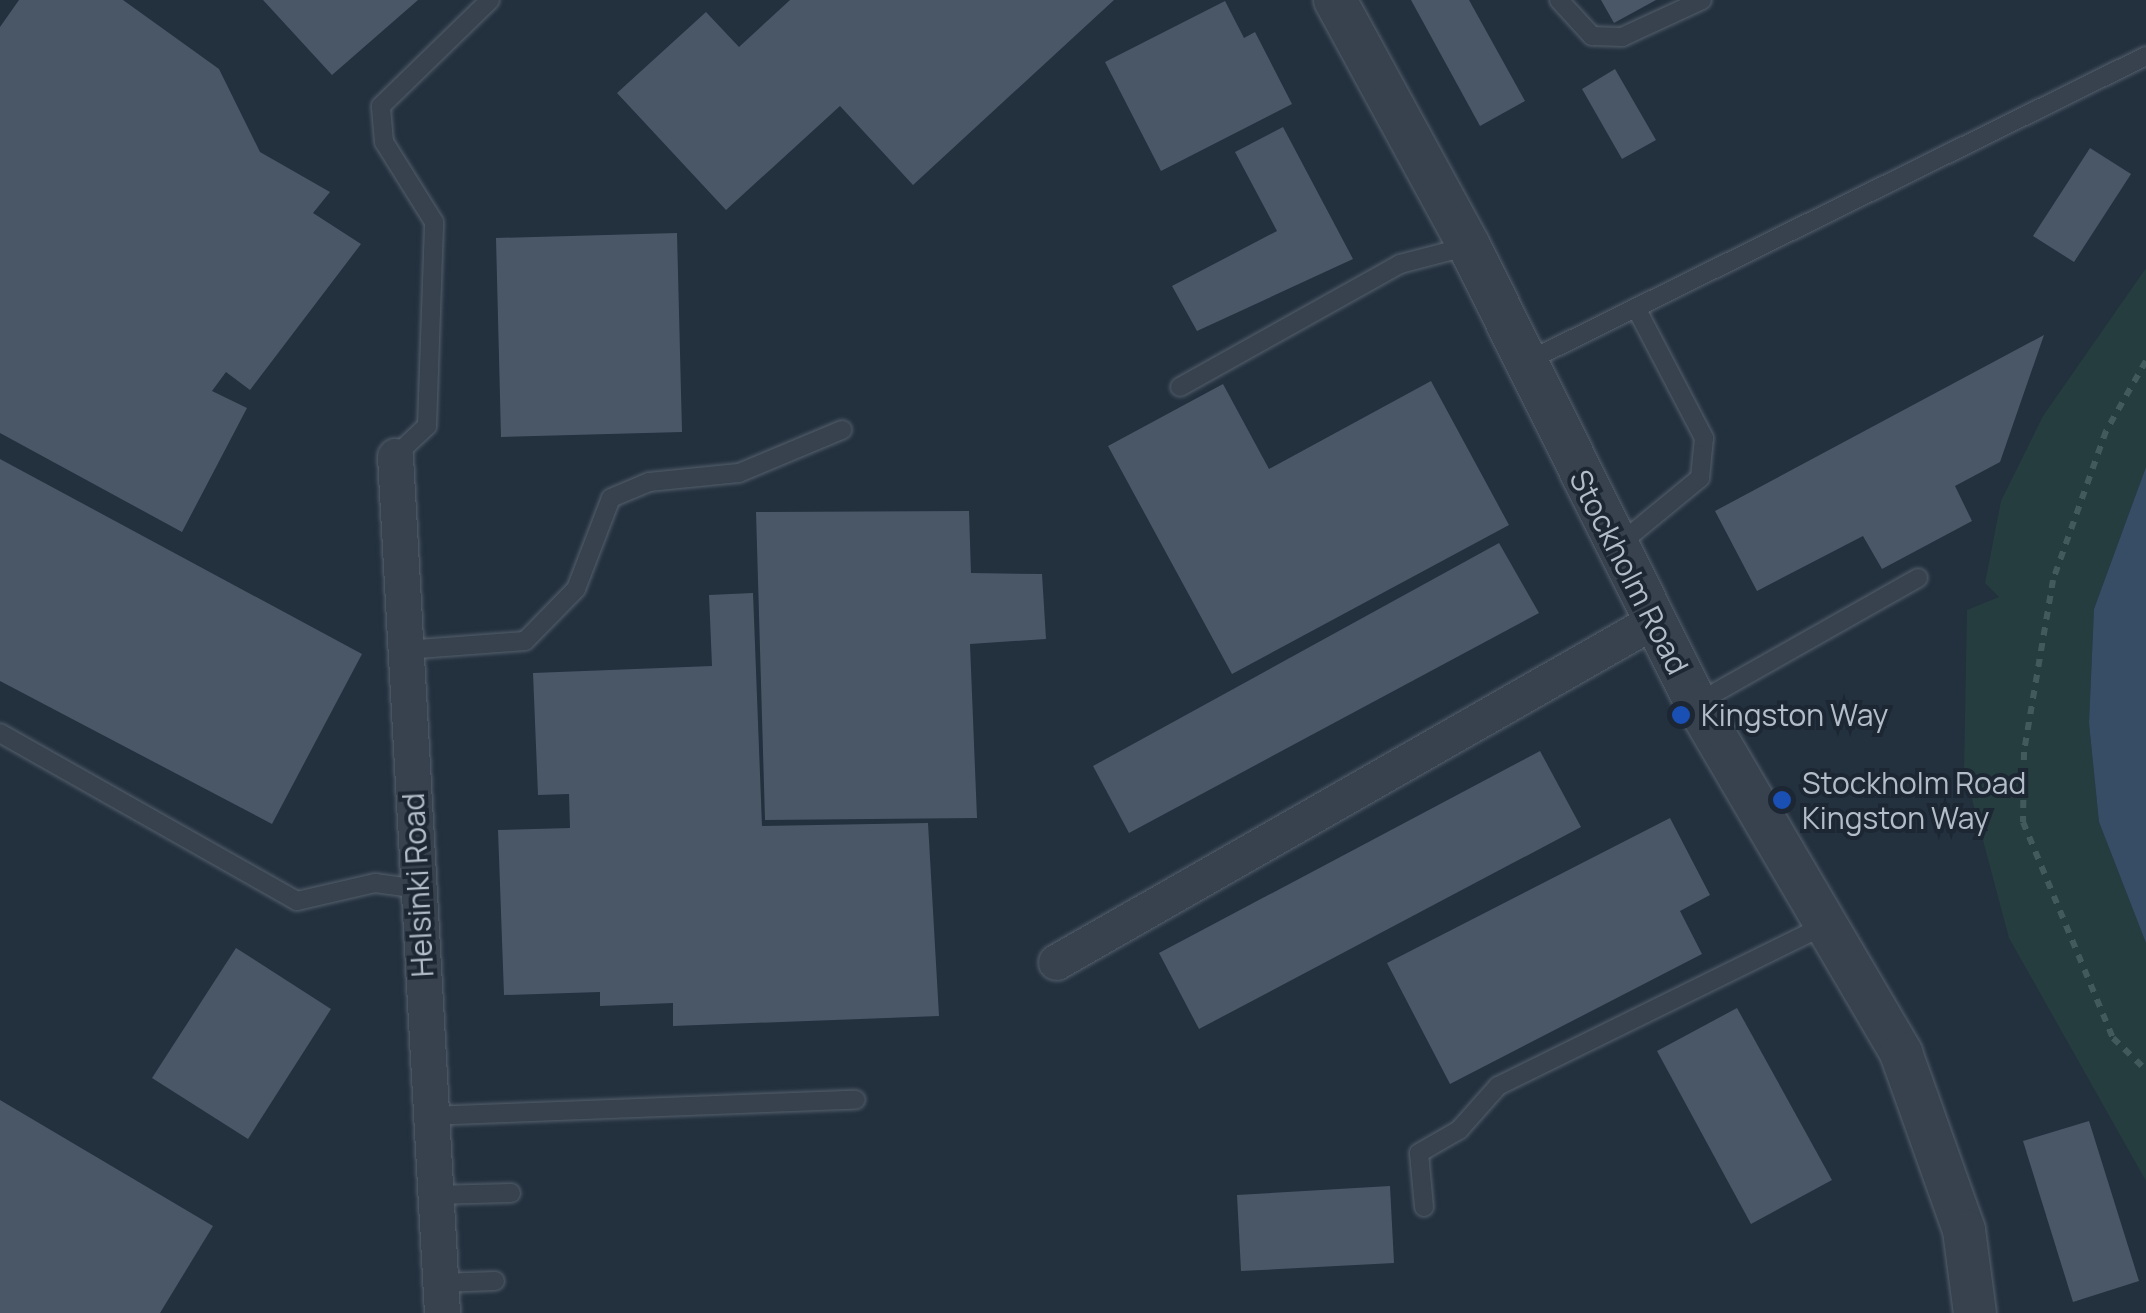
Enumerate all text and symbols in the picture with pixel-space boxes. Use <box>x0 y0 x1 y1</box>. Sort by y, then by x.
street label: Stockholm Road <box>1562 464 1696 680</box>
place label: Kingston Way <box>1701 697 1888 733</box>
marker: Kingston Way <box>1670 704 1692 726</box>
place label: Stockholm Road Kingston Way <box>1802 765 2026 836</box>
marker: Stockholm Road Kingston Way <box>1771 789 1793 811</box>
street label: Helsinki Road <box>395 792 441 978</box>

